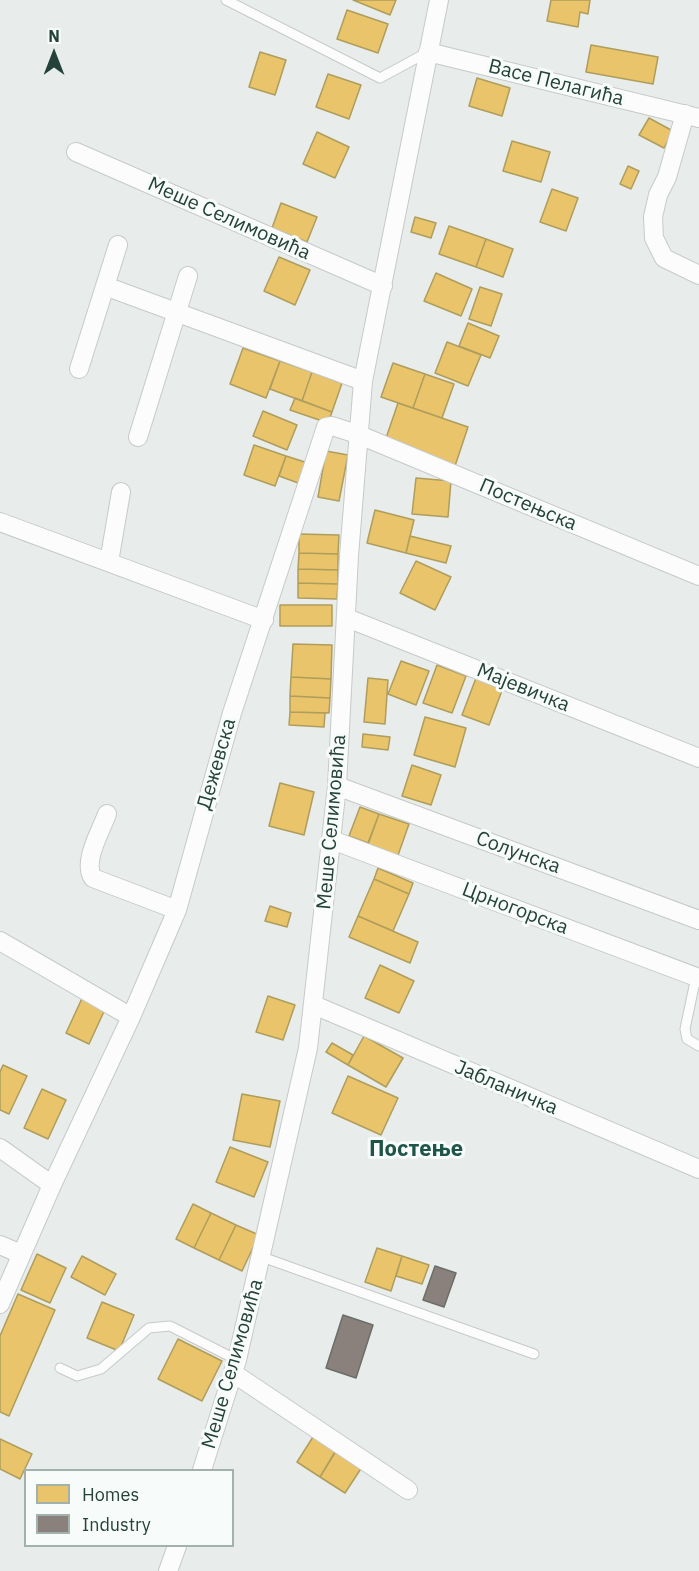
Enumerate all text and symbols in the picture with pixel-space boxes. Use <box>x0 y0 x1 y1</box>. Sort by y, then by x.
north arrow <box>24 24 84 84</box>
text: N <box>48 26 60 46</box>
street label: Васе Пелагића <box>486 55 626 111</box>
street label: Меше Селимовића <box>144 172 314 266</box>
street label: Постењска <box>476 474 580 536</box>
street label: Мајевичка <box>473 659 573 717</box>
street label: Дежевска <box>193 716 241 812</box>
street label: Меше Селимовића <box>312 734 352 910</box>
street label: Солунска <box>472 827 564 879</box>
street label: Црногорска <box>459 878 571 940</box>
street label: Јабланичка <box>451 1055 561 1121</box>
district label: Постење <box>369 1137 463 1163</box>
street label: Меше Селимовића <box>197 1276 269 1452</box>
legend <box>24 1469 234 1547</box>
text: Homes <box>82 1483 139 1506</box>
text: Industry <box>82 1513 151 1536</box>

